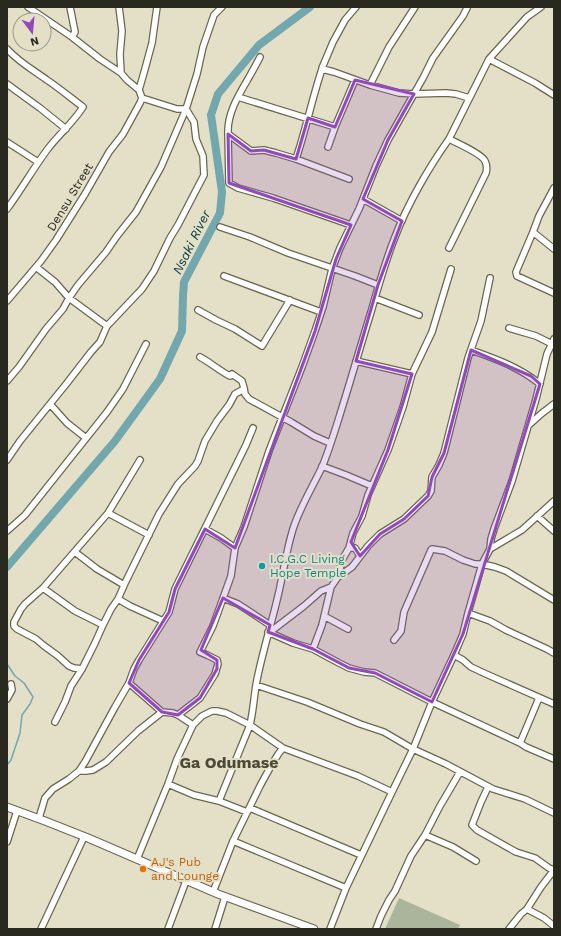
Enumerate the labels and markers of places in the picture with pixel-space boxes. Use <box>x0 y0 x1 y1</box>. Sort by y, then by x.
place label: I.C.G.C Living Hope Temple <box>270 552 347 580</box>
marker: I.C.G.C Living Hope Temple <box>257 561 267 571</box>
place label: AJ's Pub and Lounge <box>151 855 219 883</box>
marker: AJ's Pub and Lounge <box>138 864 148 874</box>

